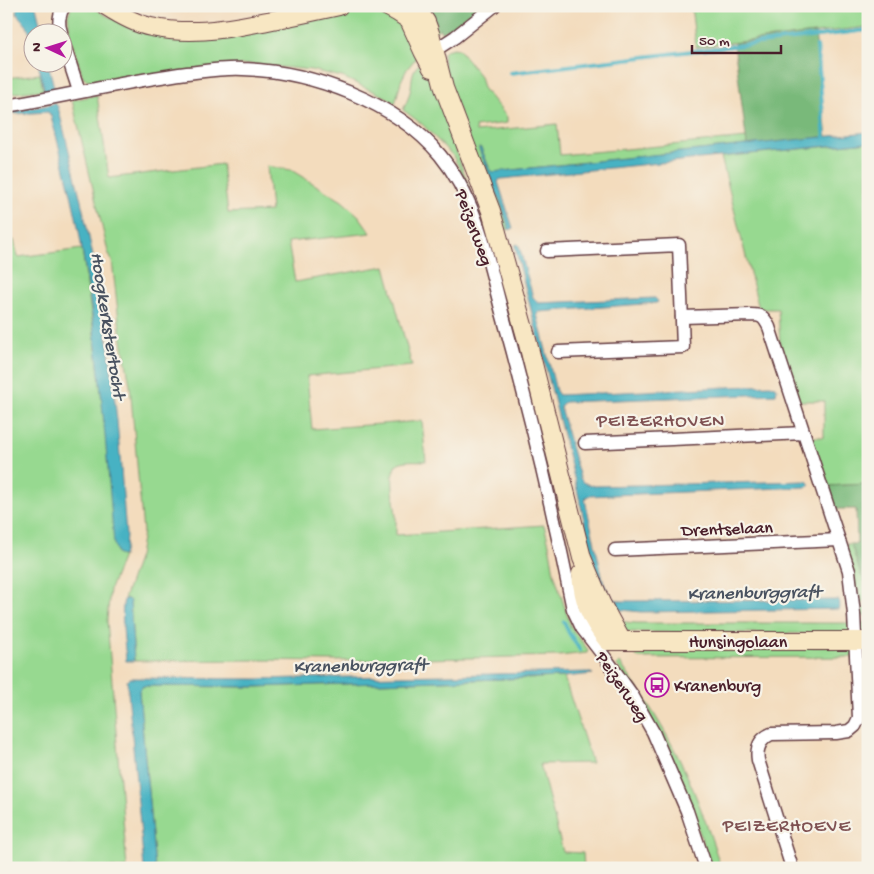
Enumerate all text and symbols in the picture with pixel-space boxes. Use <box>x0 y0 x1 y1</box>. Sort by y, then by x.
north arrow <box>22 22 72 72</box>
scale bar <box>692 22 780 54</box>
text: 50 m <box>699 33 730 51</box>
text: N <box>29 42 46 52</box>
street label: Peizerweg <box>449 186 496 269</box>
water label: Hoogkerkstertocht <box>84 251 130 404</box>
district label: PEIZERHOVEN <box>595 411 726 434</box>
street label: Drentselaan <box>680 518 774 543</box>
water label: Kranenburggraft <box>687 582 824 607</box>
street label: Hunsingolaan <box>689 633 788 654</box>
street label: Peizerweg <box>589 647 652 727</box>
water label: Kranenburggraft <box>293 655 430 680</box>
bus stop icon: Kranenburg <box>644 672 670 698</box>
place label: Kranenburg <box>674 677 761 698</box>
district label: PEIZERHOEVE <box>722 816 851 839</box>

